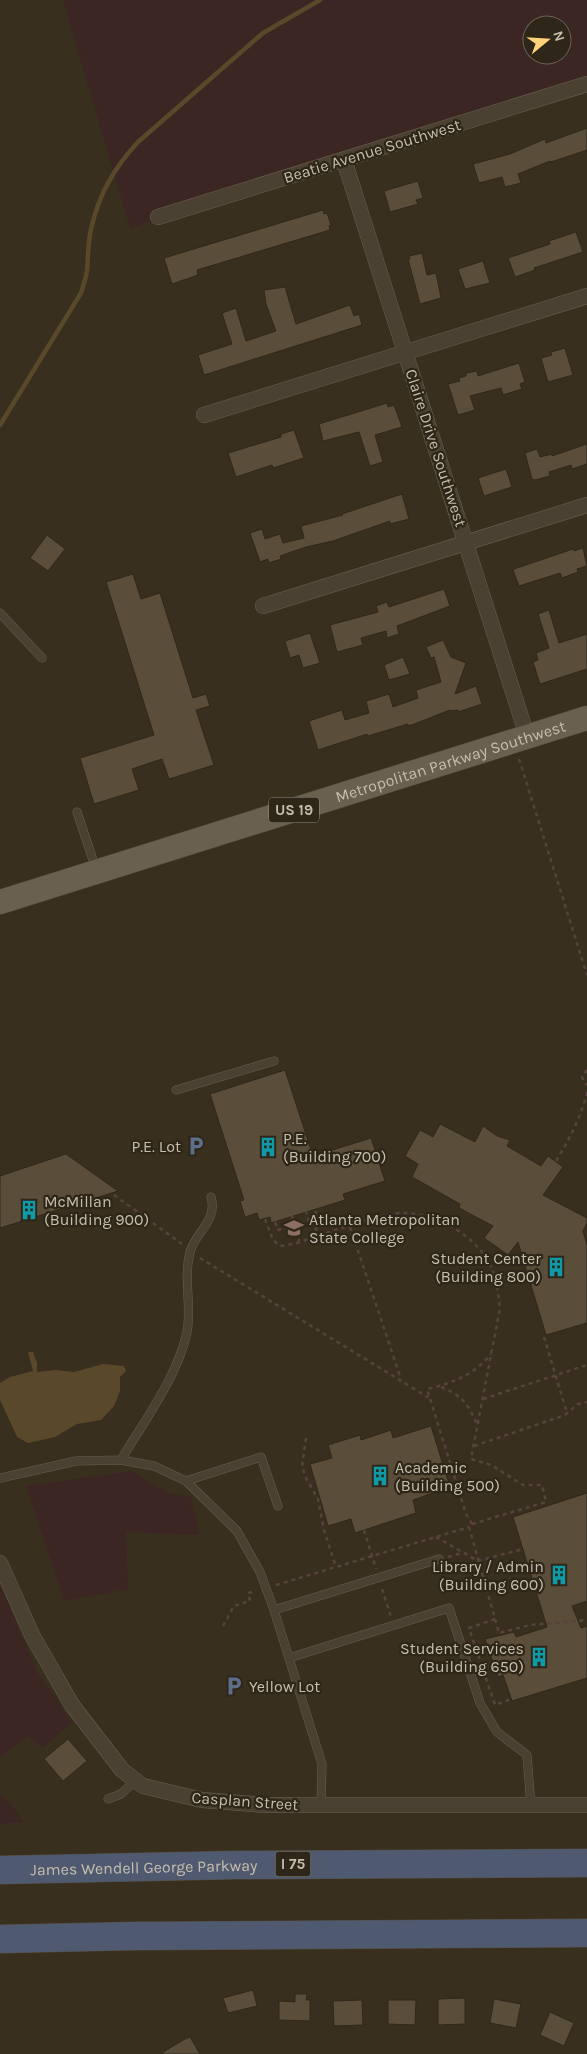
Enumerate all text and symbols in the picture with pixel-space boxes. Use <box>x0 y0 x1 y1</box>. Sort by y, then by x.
north arrow <box>522 15 572 65</box>
text: N <box>549 29 569 44</box>
street label: Beatie Avenue Southwest <box>281 115 463 187</box>
street label: Claire Drive Southwest <box>401 367 471 529</box>
street label: Metropolitan Parkway Southwest <box>333 716 568 806</box>
road number: US 19 <box>269 798 319 822</box>
place label: P.E. (Building 700) <box>283 1129 387 1166</box>
parking icon: P.E. Lot <box>185 1135 207 1157</box>
building icon: P.E. (Building 700) <box>257 1136 279 1158</box>
place label: P.E. Lot <box>131 1137 181 1156</box>
place label: McMillan (Building 900) <box>44 1192 149 1229</box>
building icon: McMillan (Building 900) <box>18 1199 40 1221</box>
place label: Atlanta Metropolitan State College <box>309 1210 460 1247</box>
school or university icon: Atlanta Metropolitan State College <box>283 1217 305 1239</box>
place label: Student Center (Building 800) <box>431 1249 541 1286</box>
building icon: Student Center (Building 800) <box>545 1256 567 1278</box>
place label: Academic (Building 500) <box>395 1458 500 1495</box>
building icon: Academic (Building 500) <box>369 1465 391 1487</box>
place label: Library / Admin (Building 600) <box>432 1557 544 1594</box>
building icon: Library / Admin (Building 600) <box>548 1564 570 1586</box>
place label: Student Services (Building 650) <box>400 1639 524 1676</box>
building icon: Student Services (Building 650) <box>528 1646 550 1668</box>
parking icon: Yellow Lot <box>223 1675 245 1697</box>
place label: Yellow Lot <box>249 1677 320 1696</box>
street label: Casplan Street <box>191 1788 299 1814</box>
road number: I 75 <box>276 1852 310 1876</box>
street label: James Wendell George Parkway <box>30 1855 258 1879</box>

